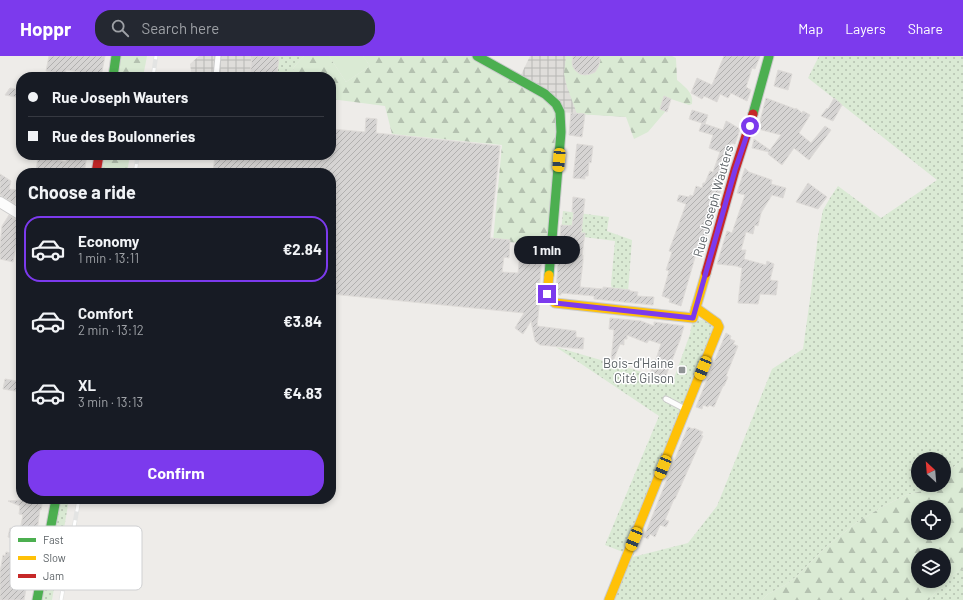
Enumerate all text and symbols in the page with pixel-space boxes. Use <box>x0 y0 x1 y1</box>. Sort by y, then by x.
search box <box>95 10 375 46</box>
text: Hoppr <box>20 17 71 40</box>
icon: search <box>109 17 131 39</box>
text: Search here <box>141 19 219 37</box>
text: Map <box>798 20 823 37</box>
text: Layers <box>845 20 886 37</box>
text: Share <box>908 20 943 37</box>
text: Rue Joseph Wauters <box>52 88 188 106</box>
route start <box>741 117 759 135</box>
text: Rue des Boulonneries <box>52 127 195 145</box>
street label: Rue Joseph Wauters <box>689 143 737 259</box>
car <box>552 148 566 172</box>
text: Choose a ride <box>28 181 136 203</box>
icon: car <box>30 231 66 267</box>
text: Economy <box>78 232 139 250</box>
callout: 1 min <box>514 236 580 264</box>
text: €2.84 <box>283 240 322 258</box>
text: 1 min <box>533 242 561 258</box>
text: 1 min · 13:11 <box>78 250 139 266</box>
route end <box>538 285 556 303</box>
icon: car <box>30 303 66 339</box>
text: Comfort <box>78 304 133 322</box>
text: €3.84 <box>283 312 322 330</box>
text: 2 min · 13:12 <box>78 322 144 338</box>
place label: Bois-d'Haine Cité Gilson <box>603 355 674 386</box>
car <box>693 355 713 381</box>
marker: Bois-d'Haine Cité Gilson <box>677 365 687 375</box>
icon: car <box>30 375 66 411</box>
text: XL <box>78 376 96 394</box>
text: €4.83 <box>283 384 322 402</box>
text: 3 min · 13:13 <box>78 394 143 410</box>
button: Confirm <box>28 450 324 496</box>
north arrow <box>911 452 951 492</box>
map controls <box>911 452 951 588</box>
car <box>653 454 673 480</box>
button: locate <box>911 500 951 540</box>
legend <box>10 526 142 590</box>
car <box>624 526 644 552</box>
text: Fast <box>43 533 64 546</box>
button: layers <box>911 548 951 588</box>
text: Slow <box>43 551 66 564</box>
text: Jam <box>43 569 64 582</box>

